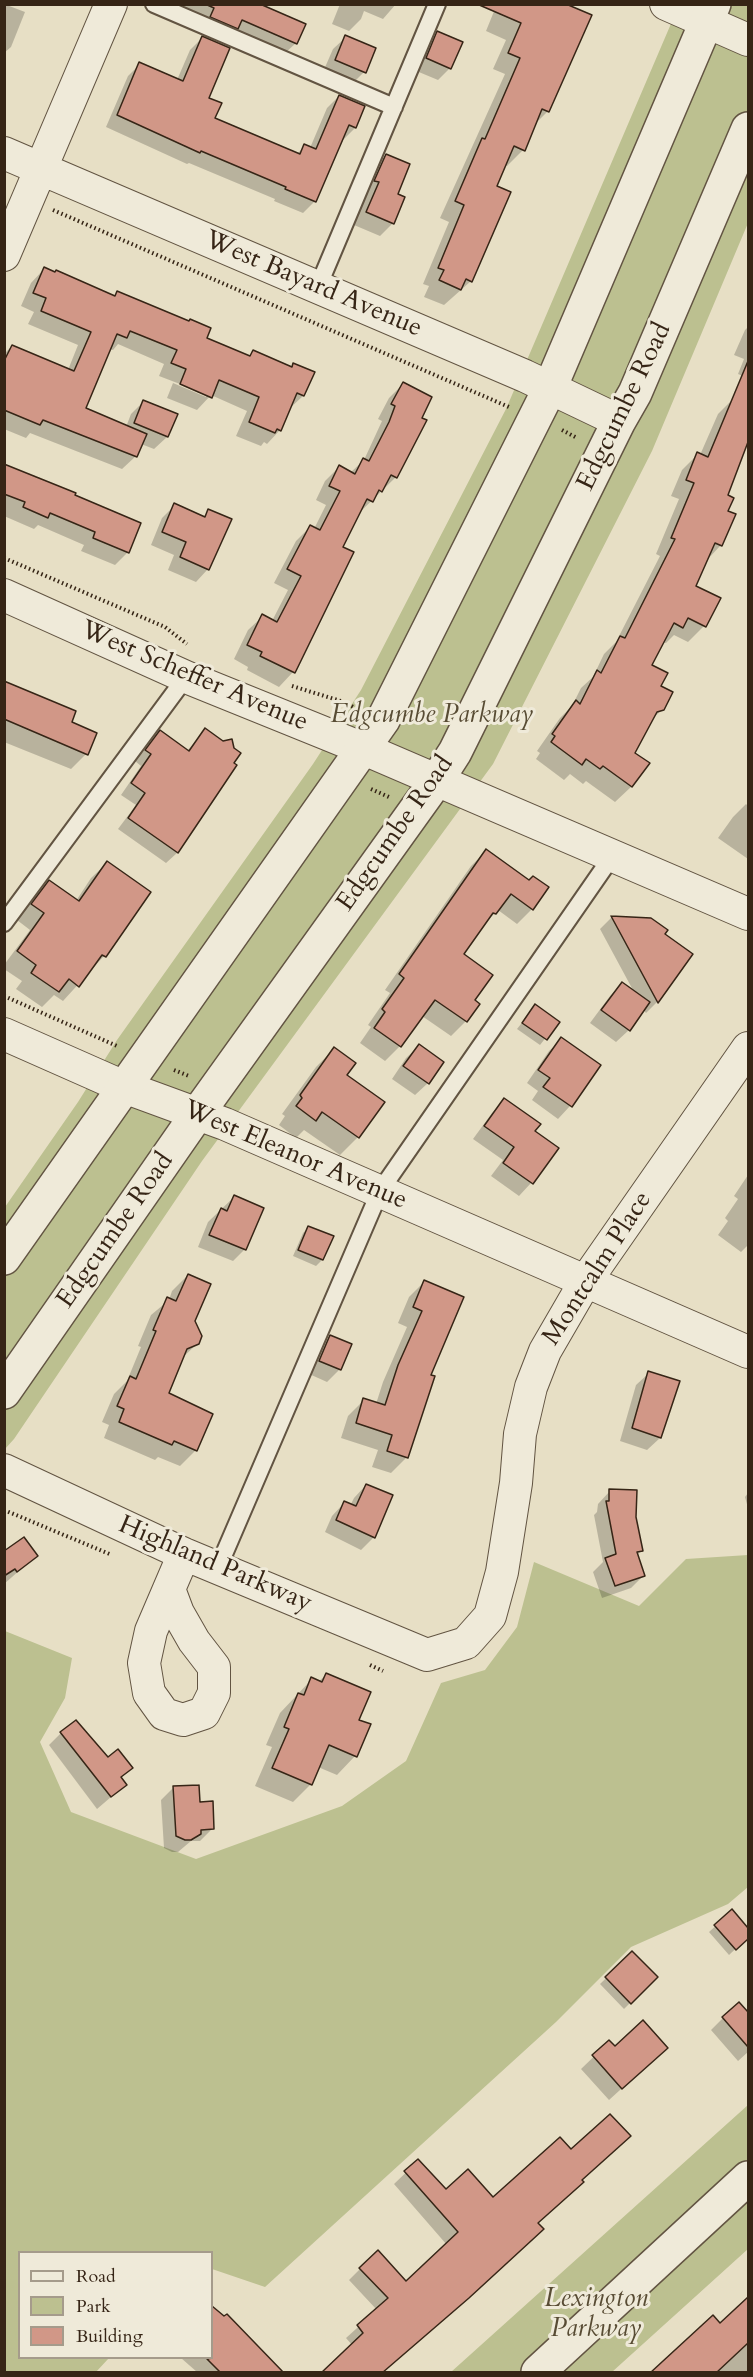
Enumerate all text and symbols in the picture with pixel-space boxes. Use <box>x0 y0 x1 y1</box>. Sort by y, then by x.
street label: West Bayard Avenue <box>200 225 426 345</box>
street label: Edgcumbe Road <box>571 318 679 496</box>
street label: West Scheffer Avenue <box>76 615 312 739</box>
park label: Edgcumbe Parkway <box>331 700 533 732</box>
street label: Edgcumbe Road <box>331 750 461 918</box>
street label: West Eleanor Avenue <box>179 1095 411 1217</box>
street label: Edgcumbe Road <box>51 1147 181 1315</box>
street label: Montcalm Place <box>537 1186 659 1352</box>
street label: Highland Parkway <box>114 1510 316 1620</box>
legend <box>18 2251 213 2359</box>
text: Road <box>76 2264 116 2289</box>
park label: Lexington Parkway <box>544 2284 648 2346</box>
text: Park <box>76 2294 111 2319</box>
text: Building <box>76 2324 143 2349</box>

